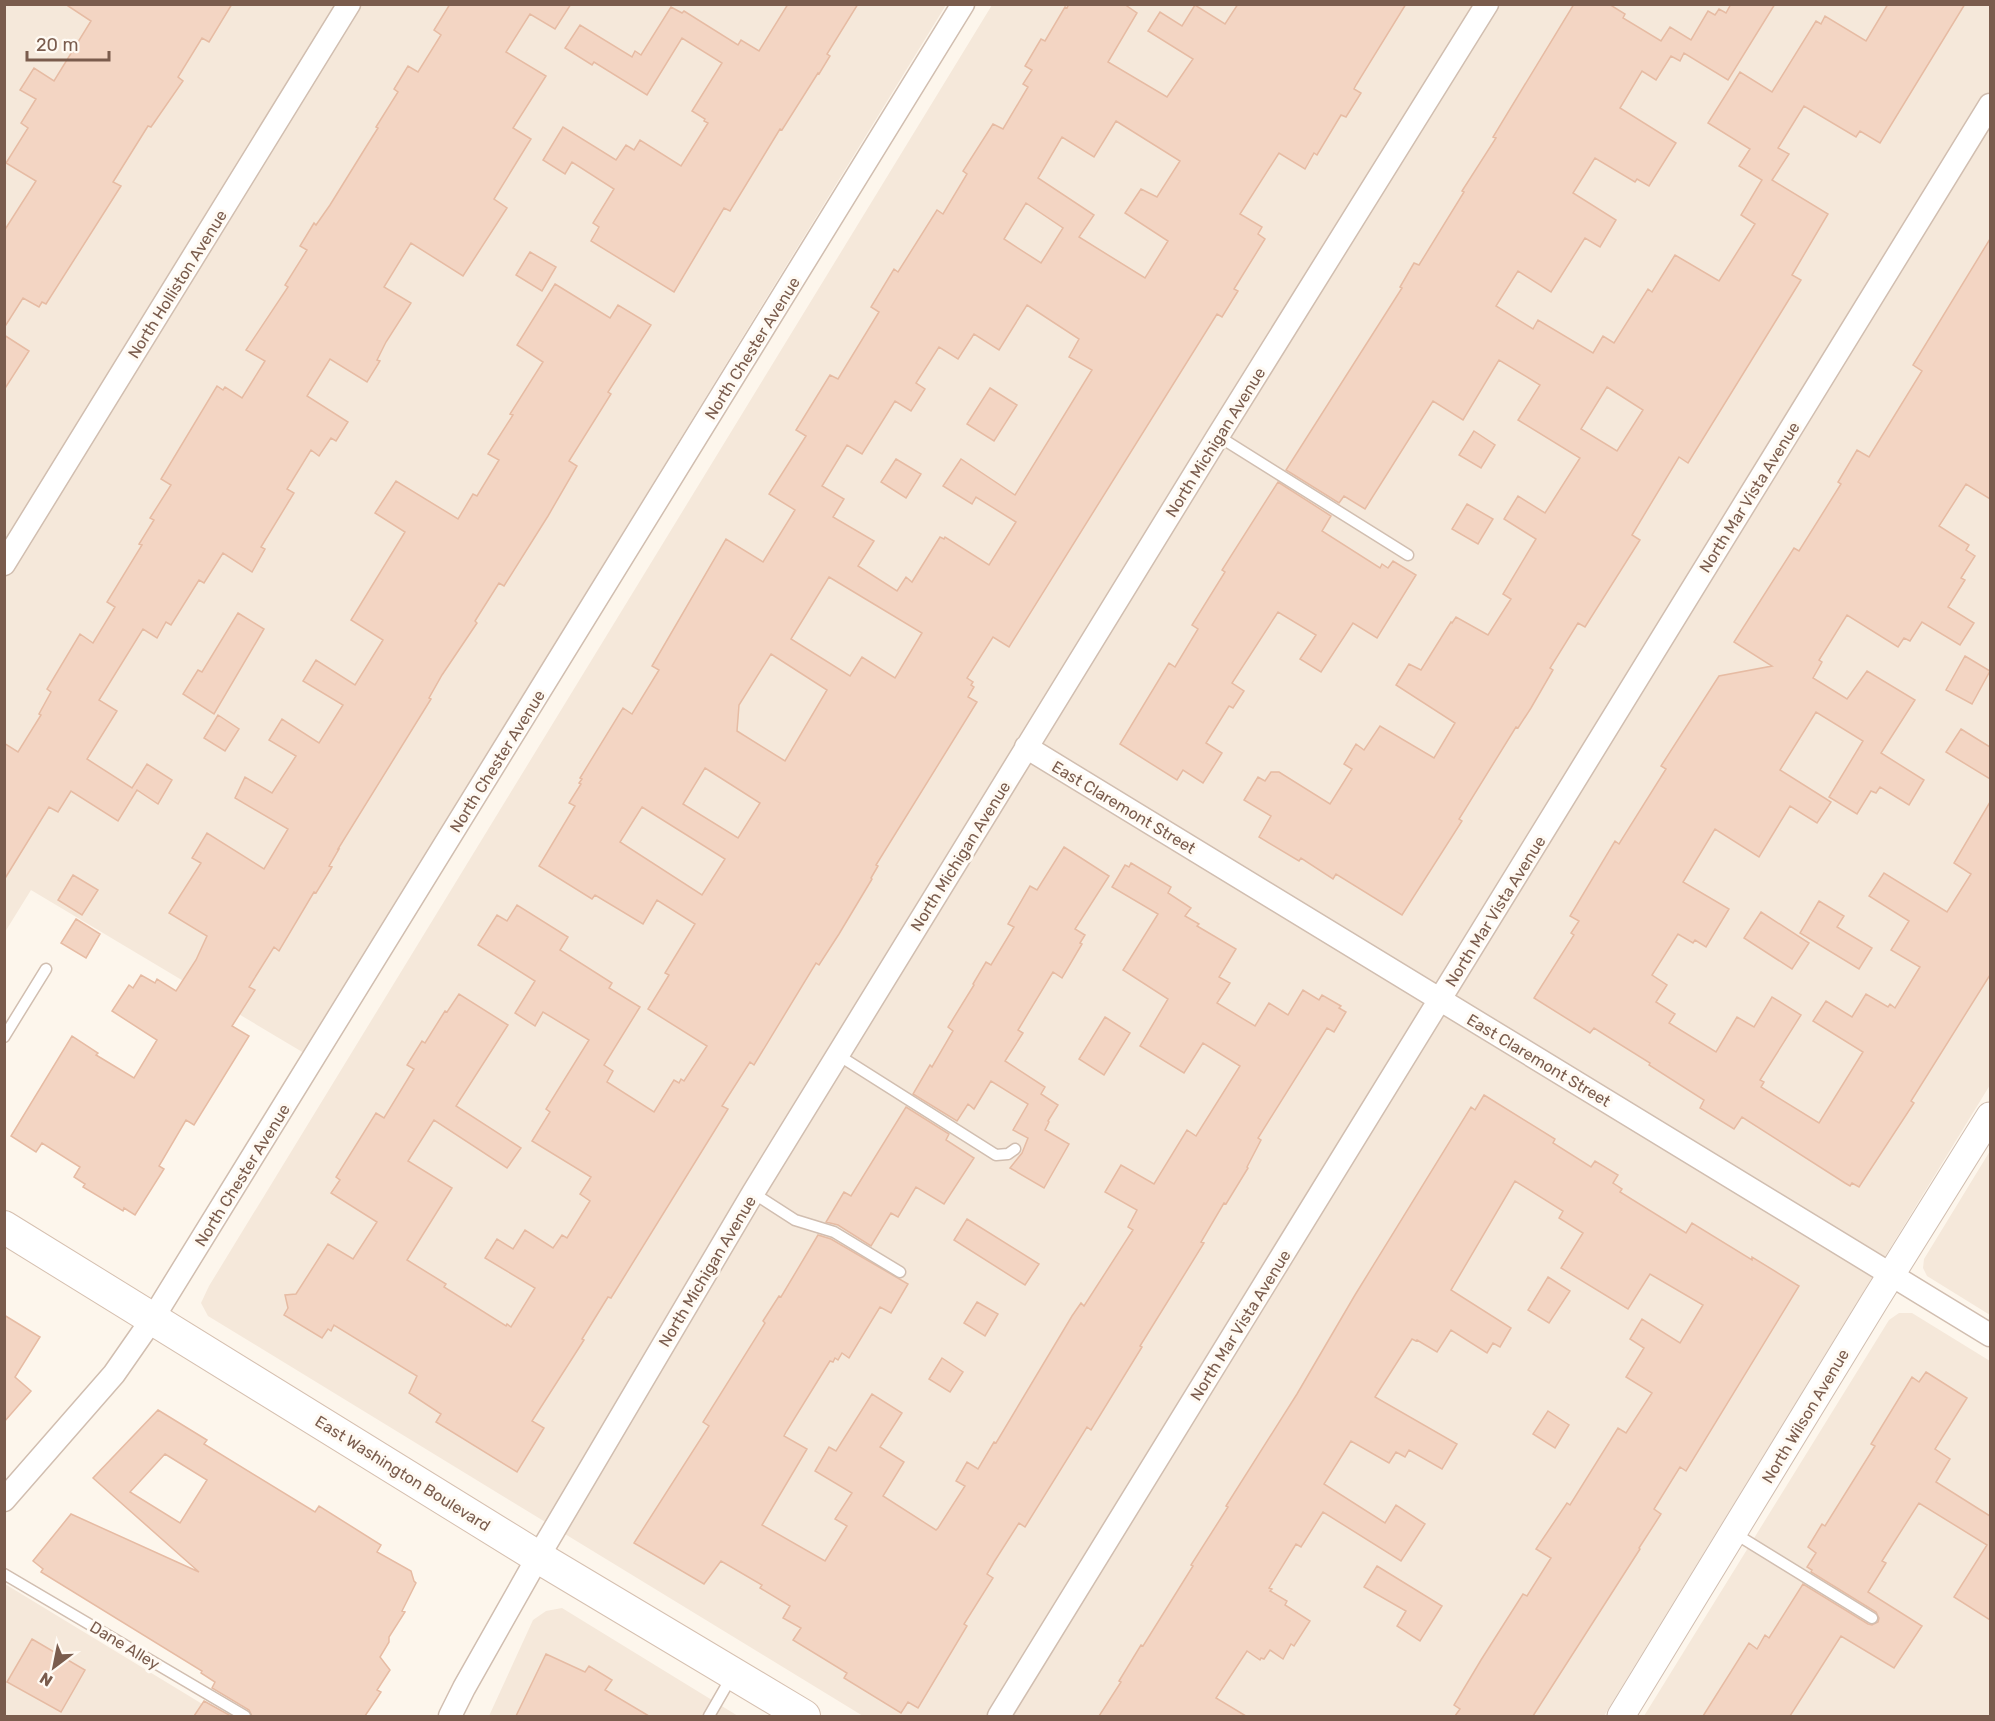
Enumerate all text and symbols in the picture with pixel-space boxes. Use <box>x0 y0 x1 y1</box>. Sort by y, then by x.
scale bar <box>27 24 110 62</box>
text: 20 m <box>36 34 78 56</box>
street label: North Holliston Avenue <box>124 207 231 362</box>
street label: North Chester Avenue <box>701 274 804 423</box>
street label: North Michigan Avenue <box>1162 364 1269 521</box>
street label: North Mar Vista Avenue <box>1695 418 1804 576</box>
street label: North Chester Avenue <box>446 687 549 836</box>
street label: East Claremont Street <box>1048 757 1199 858</box>
street label: North Michigan Avenue <box>907 778 1014 935</box>
street label: North Mar Vista Avenue <box>1441 832 1550 990</box>
street label: East Claremont Street <box>1463 1010 1614 1111</box>
street label: North Chester Avenue <box>191 1101 294 1250</box>
street label: North Michigan Avenue <box>655 1192 760 1350</box>
street label: North Mar Vista Avenue <box>1186 1246 1295 1404</box>
street label: North Wilson Avenue <box>1758 1346 1853 1487</box>
street label: East Washington Boulevard <box>312 1412 494 1535</box>
street label: Dane Alley <box>86 1617 163 1674</box>
north arrow <box>24 1637 84 1697</box>
text: N <box>36 1668 56 1690</box>

